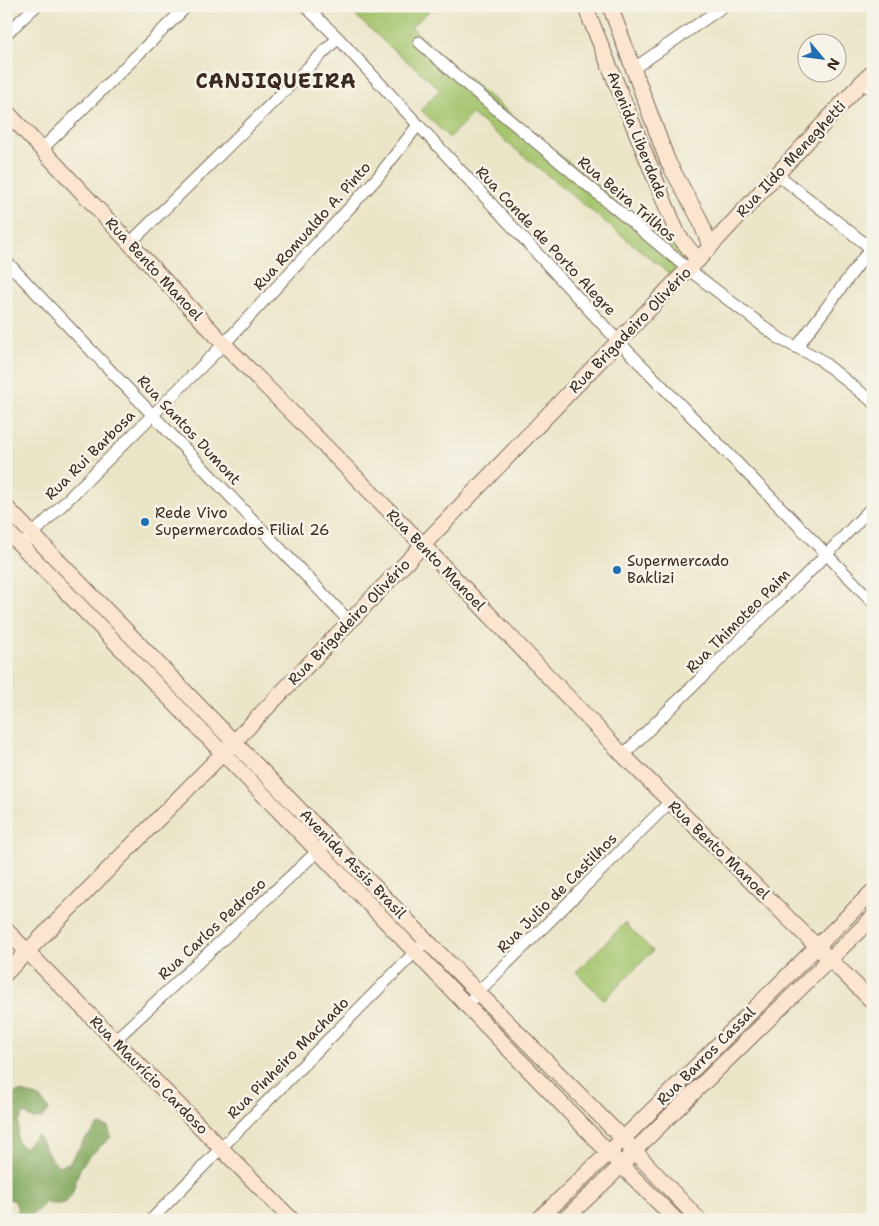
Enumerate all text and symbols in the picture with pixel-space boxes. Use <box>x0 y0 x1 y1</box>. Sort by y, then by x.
north arrow <box>796 32 846 82</box>
text: N <box>823 55 844 74</box>
district label: CANJIQUEIRA <box>195 68 357 94</box>
street label: Avenida Liberdade <box>602 68 672 202</box>
street label: Rua Ildo Meneghetti <box>732 96 850 222</box>
street label: Rua Beira Trilhos <box>573 152 681 246</box>
street label: Rua Romualdo A. Pinto <box>249 157 375 295</box>
street label: Rua Conde de Porto Alegre <box>471 162 621 320</box>
street label: Rua Bento Manoel <box>101 213 207 325</box>
street label: Rua Brigadeiro Olivério <box>564 263 696 397</box>
street label: Rua Santos Dumont <box>133 371 245 489</box>
street label: Rua Rui Barbosa <box>41 405 140 504</box>
place label: Rede Vivo Supermercados Filial 26 <box>155 503 330 540</box>
street label: Rua Bento Manoel <box>382 505 490 616</box>
marker: Rede Vivo Supermercados Filial 26 <box>139 516 151 528</box>
place label: Supermercado Baklizi <box>627 551 729 588</box>
street label: Rua Brigadeiro Olivério <box>283 555 415 689</box>
marker: Supermercado Baklizi <box>611 564 623 576</box>
street label: Rua Thimoteo Paim <box>682 565 794 677</box>
street label: Rua Bento Manoel <box>664 796 775 904</box>
street label: Avenida Assis Brasil <box>295 805 411 924</box>
street label: Rua Julio de Castilhos <box>493 829 621 957</box>
street label: Rua Carlos Pedroso <box>154 874 270 984</box>
street label: Rua Pinheiro Machado <box>223 993 353 1123</box>
street label: Rua Barros Cassal <box>652 1002 760 1110</box>
street label: Rua Maurício Cardoso <box>85 1011 213 1139</box>

